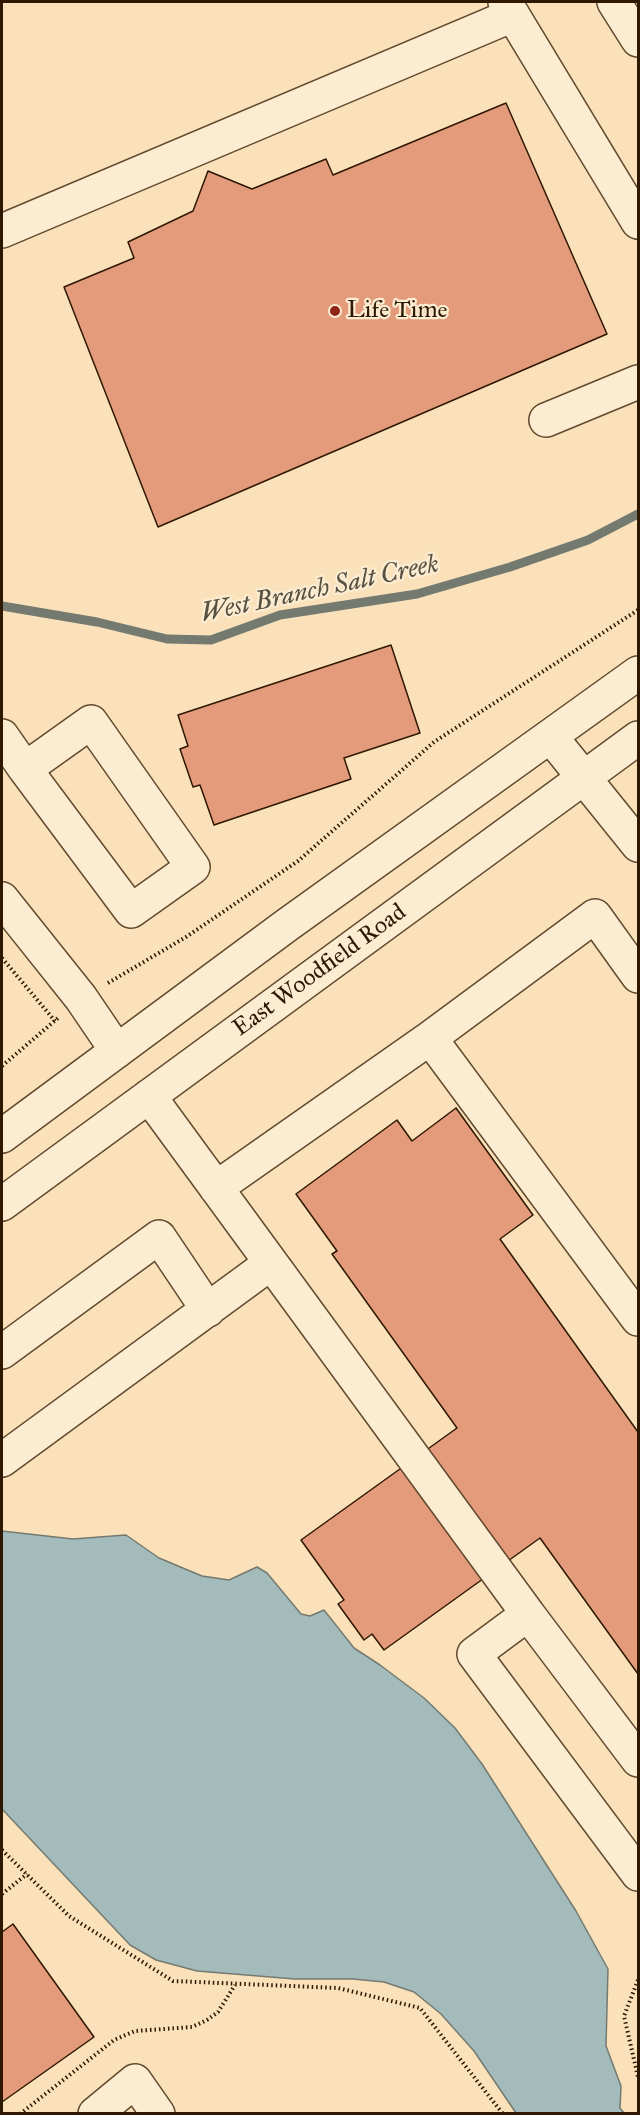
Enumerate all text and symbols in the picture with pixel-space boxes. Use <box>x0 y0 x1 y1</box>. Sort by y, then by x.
place label: Life Time <box>347 297 448 325</box>
marker: Life Time <box>328 304 342 318</box>
water label: West Branch Salt Creek <box>198 550 442 630</box>
street label: East Woodfield Road <box>228 899 412 1043</box>

